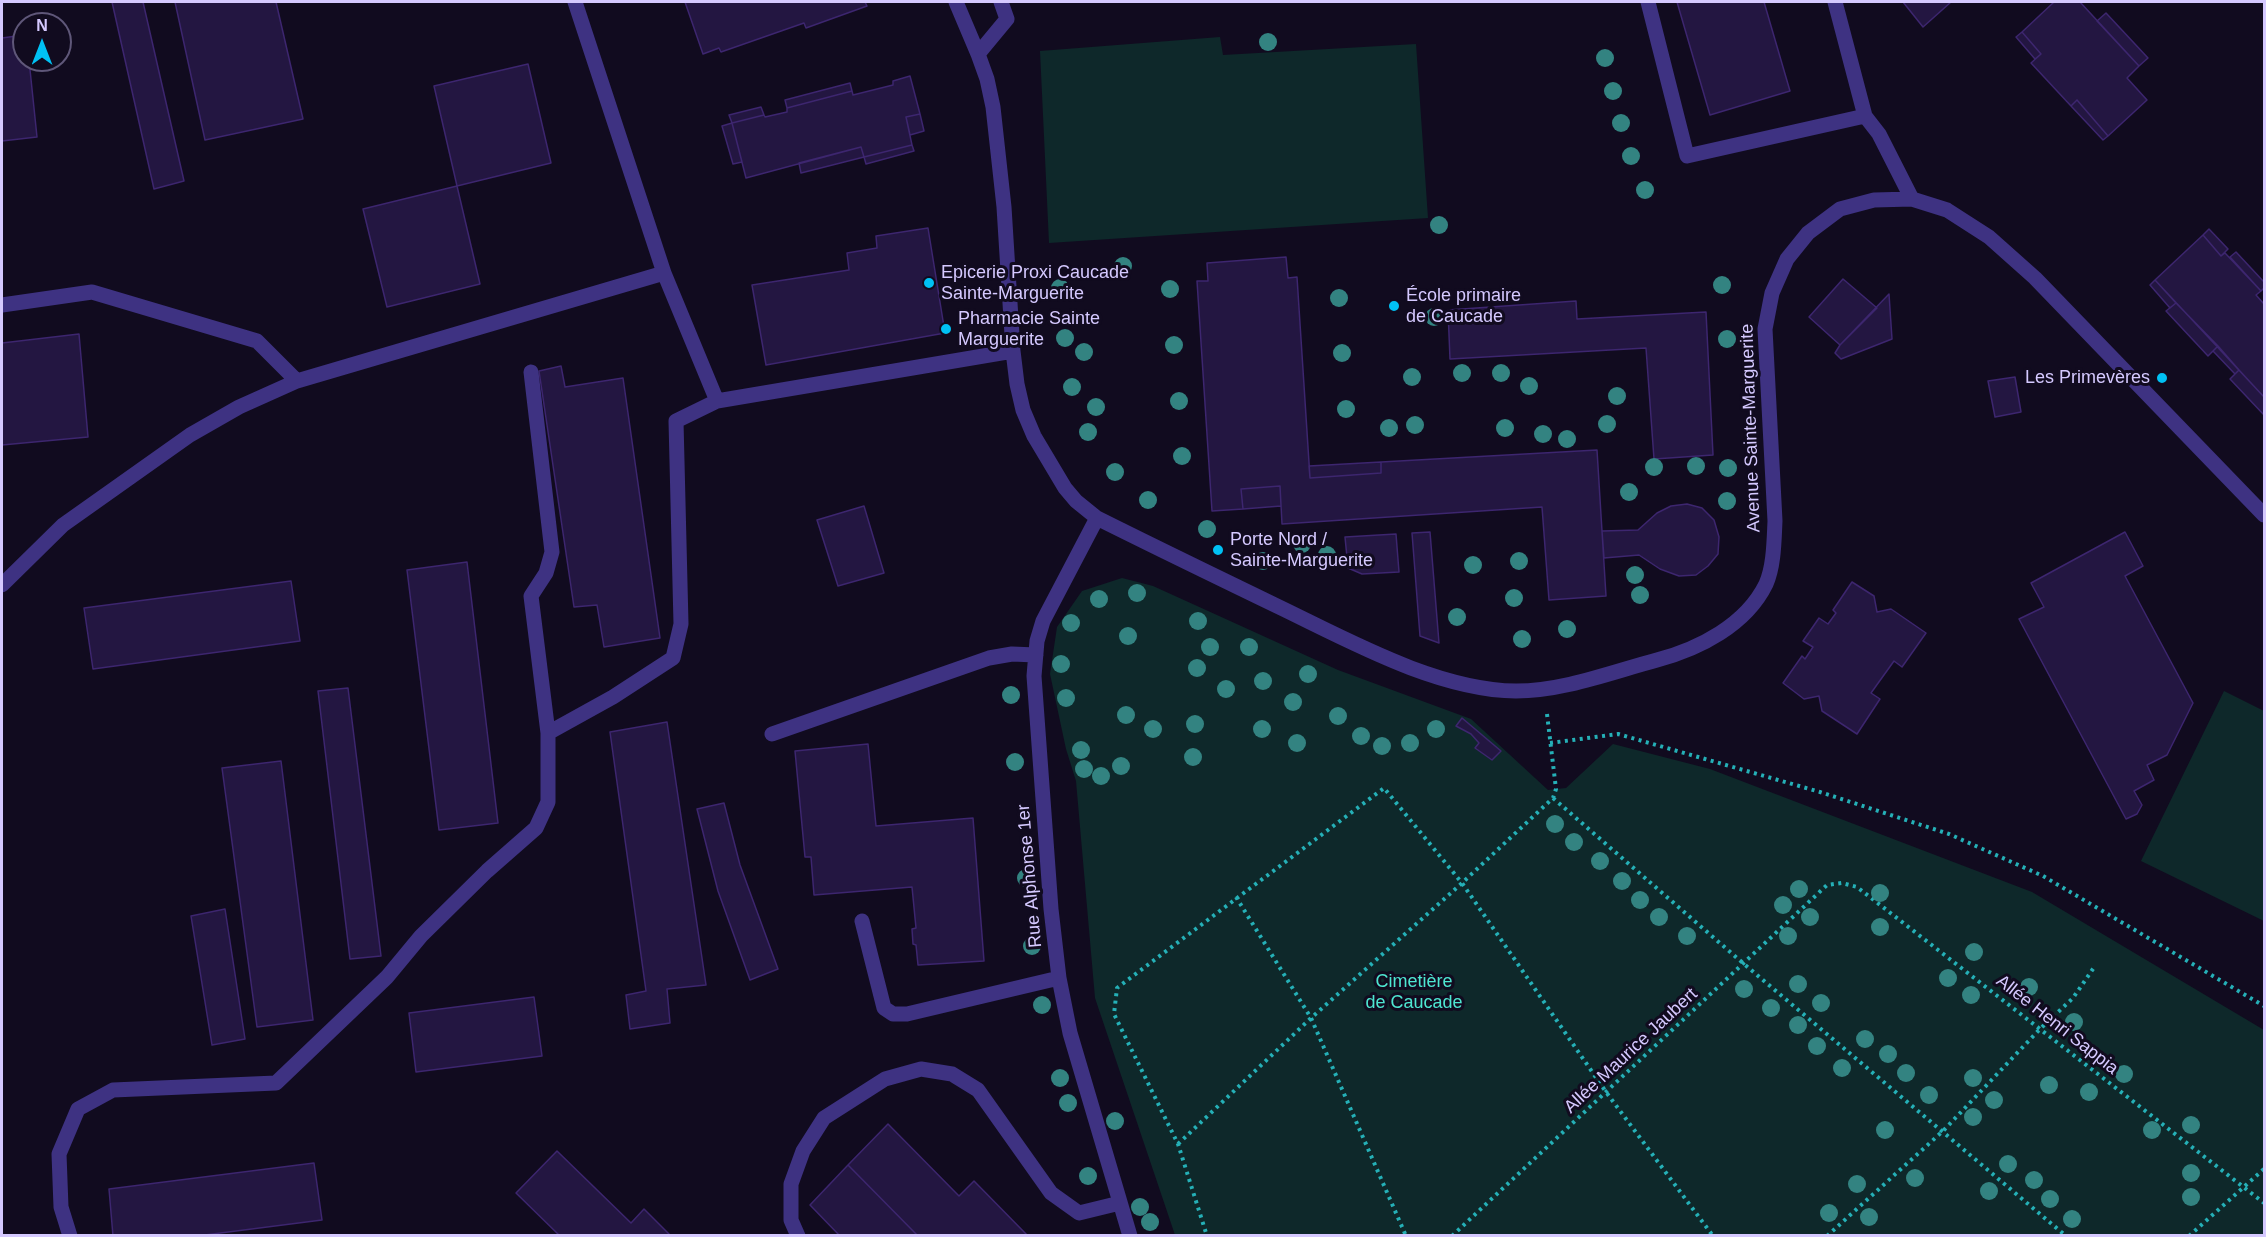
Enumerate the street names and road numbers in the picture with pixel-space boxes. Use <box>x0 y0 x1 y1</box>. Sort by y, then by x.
street label: Avenue Sainte-Marguerite <box>1737 323 1765 533</box>
street label: Rue Alphonse 1er <box>1013 803 1047 949</box>
street label: Allée Henri Sappia <box>1992 971 2122 1079</box>
street label: Allée Maurice Jaubert <box>1560 984 1702 1118</box>

